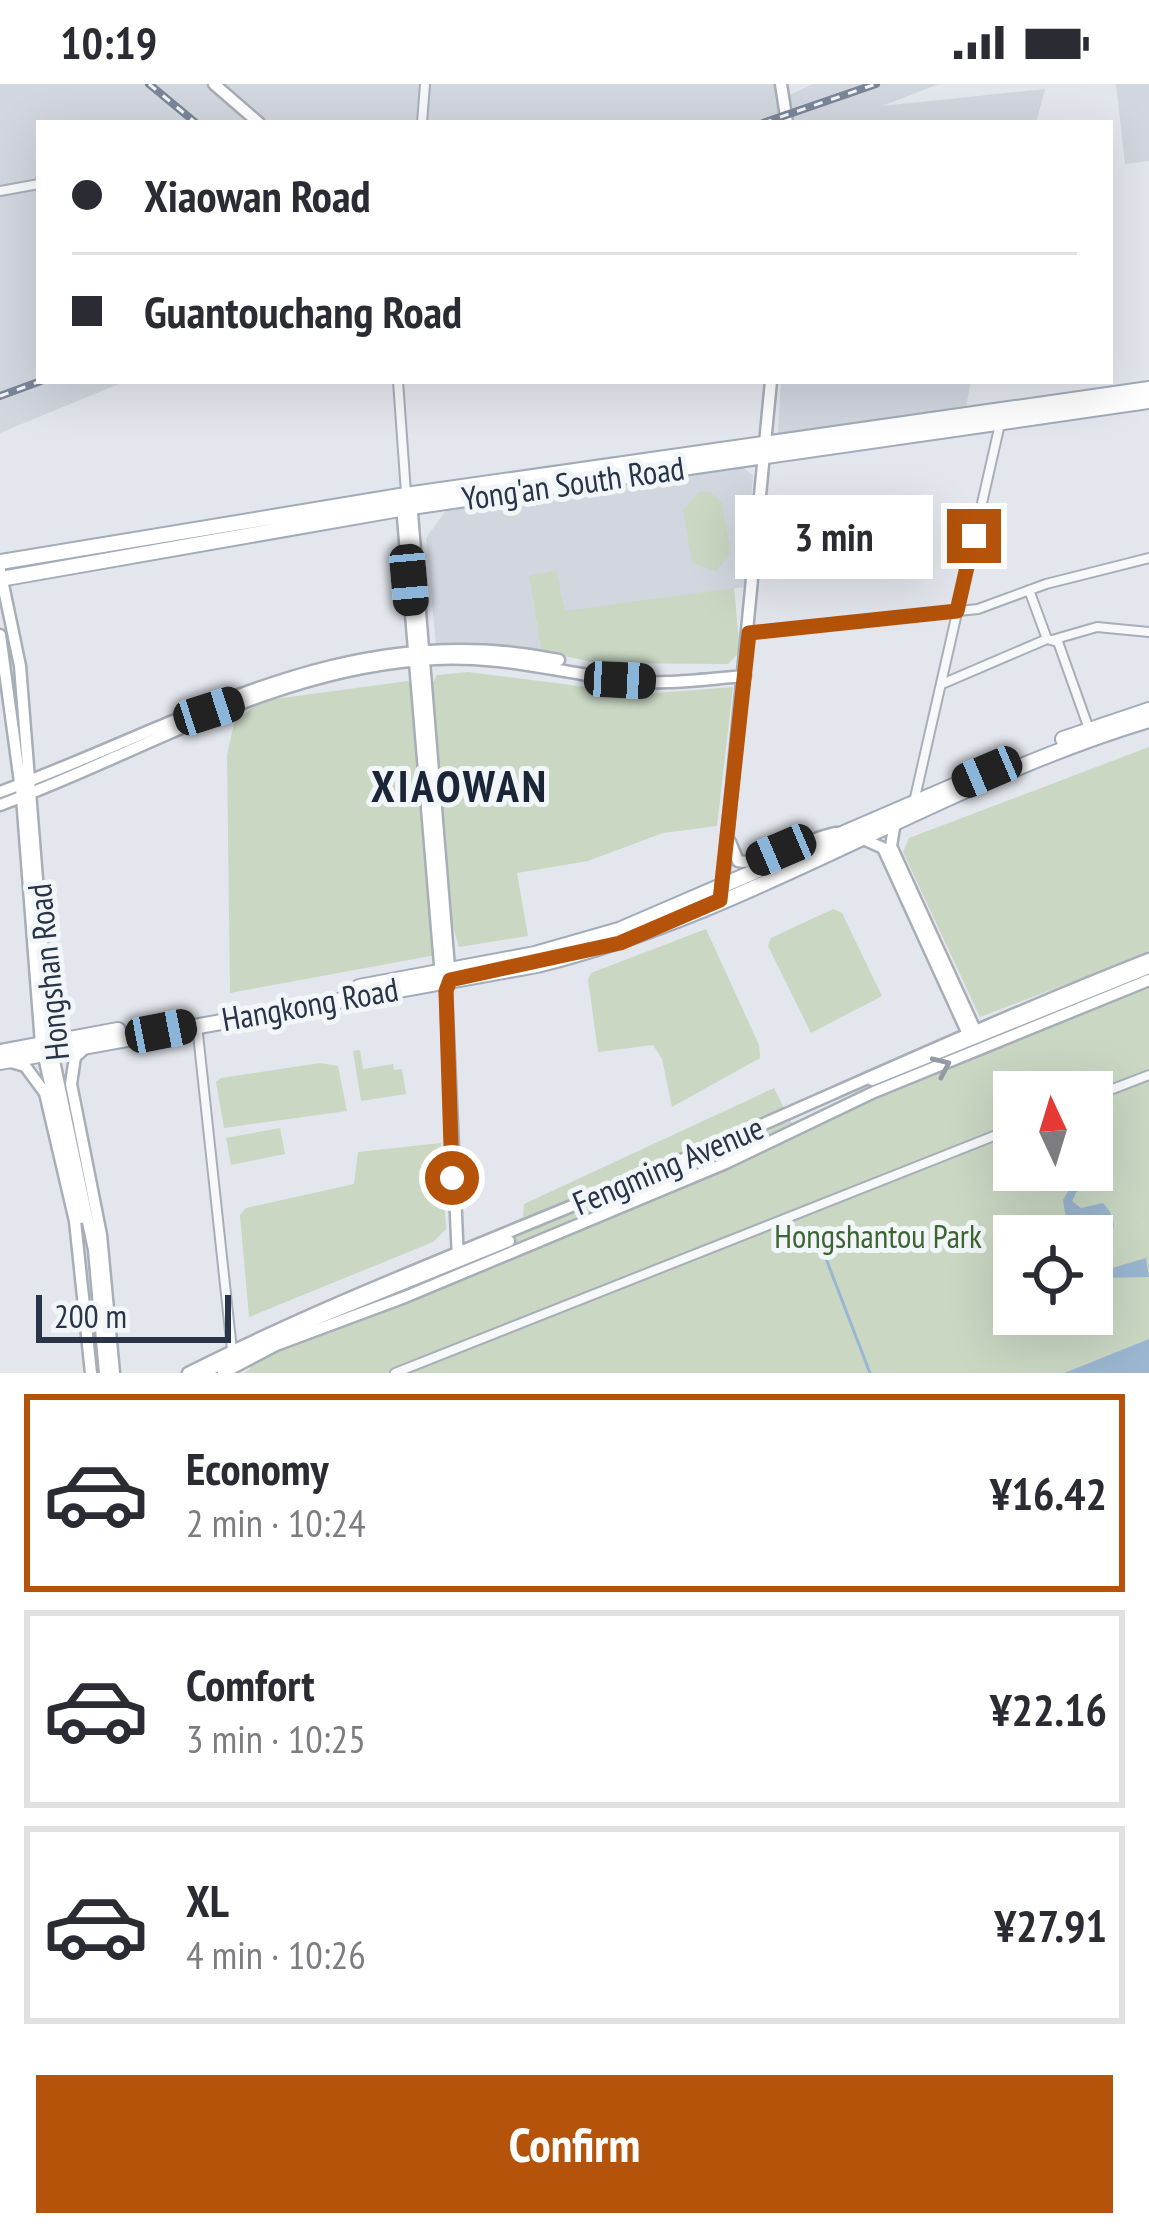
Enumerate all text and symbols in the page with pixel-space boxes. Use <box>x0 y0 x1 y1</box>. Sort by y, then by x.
text: 10:19 <box>60 13 157 71</box>
text: Xiaowan Road <box>144 166 371 224</box>
text: Guantouchang Road <box>144 282 462 340</box>
street label: Yong'an South Road <box>459 446 687 519</box>
callout: 3 min <box>734 494 932 578</box>
route end <box>947 509 1001 563</box>
text: 3 min <box>795 511 873 562</box>
car <box>388 543 430 617</box>
car <box>583 660 657 700</box>
car <box>169 683 249 739</box>
car <box>947 741 1027 803</box>
district label: XIAOWAN <box>371 756 549 814</box>
car <box>741 819 821 881</box>
street label: Hongshan Road <box>17 882 78 1062</box>
street label: Hangkong Road <box>218 967 401 1040</box>
car <box>122 1006 200 1056</box>
one-way arrow <box>930 1057 951 1081</box>
north arrow <box>993 1071 1113 1191</box>
map controls <box>993 1071 1113 1335</box>
street label: Fengming Avenue <box>566 1105 770 1224</box>
route start <box>425 1151 479 1205</box>
park label: Hongshantou Park <box>774 1214 982 1257</box>
button: locate <box>993 1215 1113 1335</box>
scale bar <box>36 1289 231 1342</box>
text: 200 m <box>54 1294 127 1337</box>
icon: car <box>42 1439 150 1547</box>
text: Economy <box>186 1439 329 1497</box>
text: ¥16.42 <box>990 1464 1107 1522</box>
text: 2 min · 10:24 <box>186 1497 366 1548</box>
icon: car <box>42 1655 150 1763</box>
text: Comfort <box>186 1655 315 1713</box>
text: ¥22.16 <box>990 1680 1107 1738</box>
text: 3 min · 10:25 <box>186 1713 366 1764</box>
icon: car <box>42 1871 150 1979</box>
text: XL <box>186 1871 229 1929</box>
text: ¥27.91 <box>994 1896 1107 1954</box>
text: 4 min · 10:26 <box>186 1929 366 1980</box>
button: Confirm <box>36 2075 1113 2213</box>

